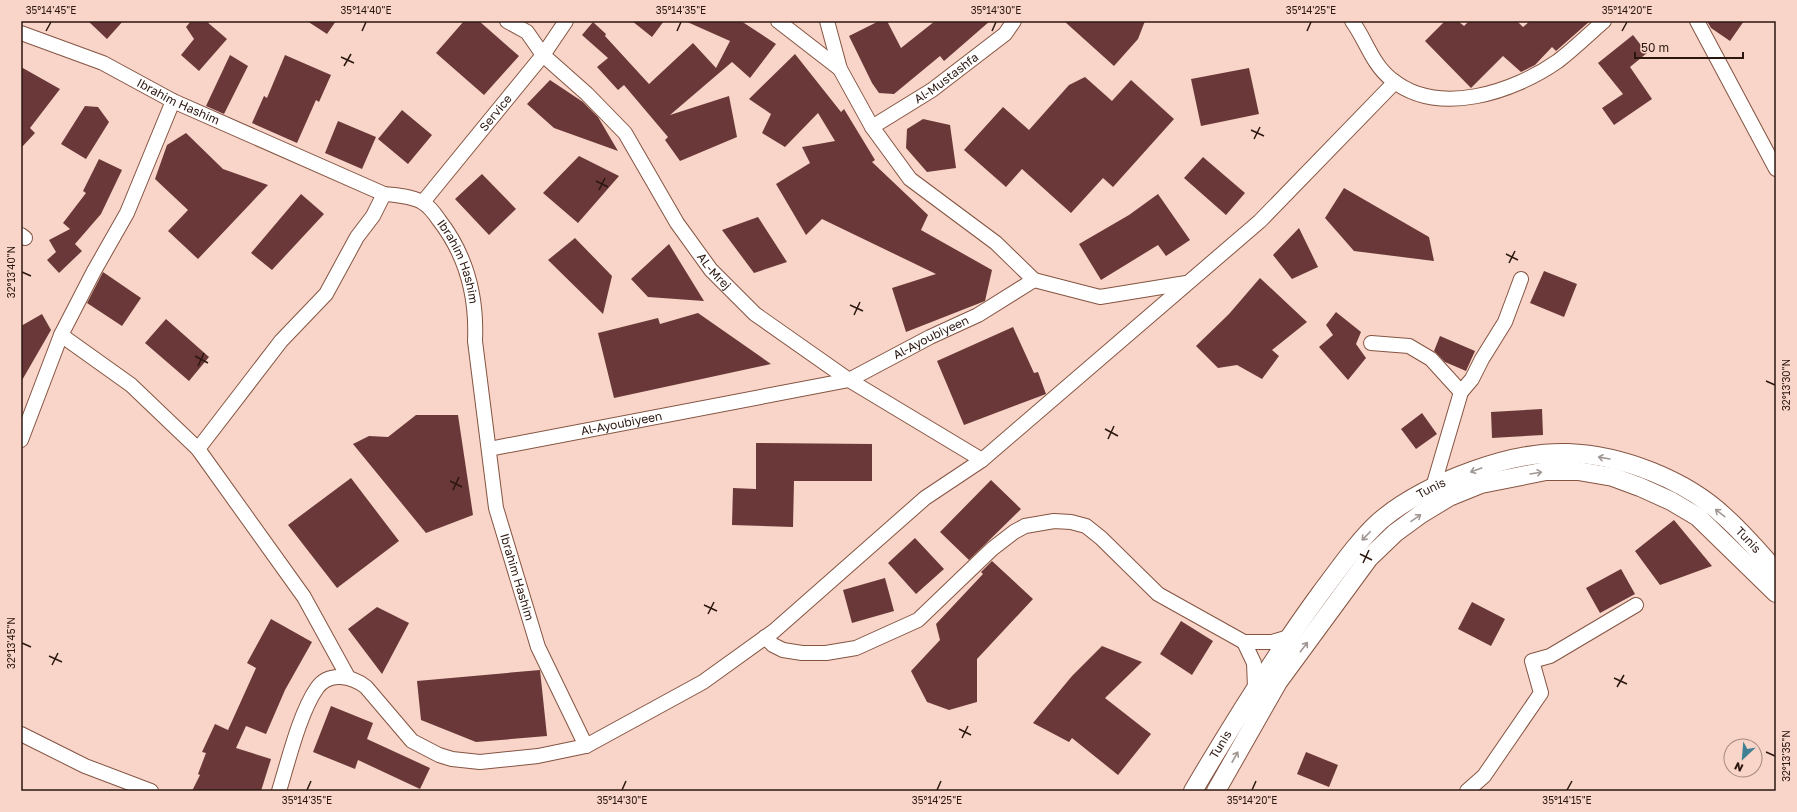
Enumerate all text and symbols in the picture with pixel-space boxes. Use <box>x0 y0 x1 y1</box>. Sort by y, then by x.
text: 35°14'45"E <box>26 4 76 16</box>
text: 35°14'40"E <box>341 4 392 16</box>
text: 35°14'35"E <box>656 4 706 16</box>
text: 35°14'30"E <box>971 4 1021 16</box>
text: 35°14'25"E <box>1286 4 1336 16</box>
text: 35°14'20"E <box>1602 4 1652 16</box>
scale bar <box>1635 34 1743 60</box>
text: 50 m <box>1641 40 1669 55</box>
street label: Al-Mustashfa <box>911 49 981 106</box>
street label: Ibrahim Hashim <box>134 75 222 128</box>
street label: Service <box>476 91 515 134</box>
street label: Ibrahim Hashim <box>434 216 482 305</box>
text: 32°13'40"N <box>5 246 17 298</box>
street label: AL-Mrej <box>694 250 734 293</box>
street label: Al-Ayoubiyeen <box>890 312 971 362</box>
text: 32°13'30"N <box>1780 359 1792 411</box>
street label: Al-Ayoubiyeen <box>580 408 663 438</box>
one-way arrow <box>1597 454 1610 462</box>
one-way arrow <box>1470 466 1482 474</box>
one-way arrow <box>1529 468 1542 476</box>
street label: Tunis <box>1414 474 1448 501</box>
one-way arrow <box>1715 508 1726 517</box>
one-way arrow <box>1410 514 1421 522</box>
street label: Tunis <box>1733 523 1765 556</box>
street label: Ibrahim Hashim <box>497 531 538 622</box>
one-way arrow <box>1361 531 1371 541</box>
text: 32°13'45"N <box>5 617 17 669</box>
one-way arrow <box>1300 641 1308 652</box>
street label: Tunis <box>1206 727 1235 761</box>
text: 32°13'35"N <box>1780 730 1792 782</box>
north arrow <box>1723 738 1763 778</box>
one-way arrow <box>1232 751 1240 763</box>
text: N <box>1732 760 1745 775</box>
text: 35°14'35"E <box>282 794 332 806</box>
text: 35°14'30"E <box>597 794 647 806</box>
text: 35°14'25"E <box>912 794 962 806</box>
text: 35°14'20"E <box>1227 794 1277 806</box>
text: 35°14'15"E <box>1542 794 1592 806</box>

